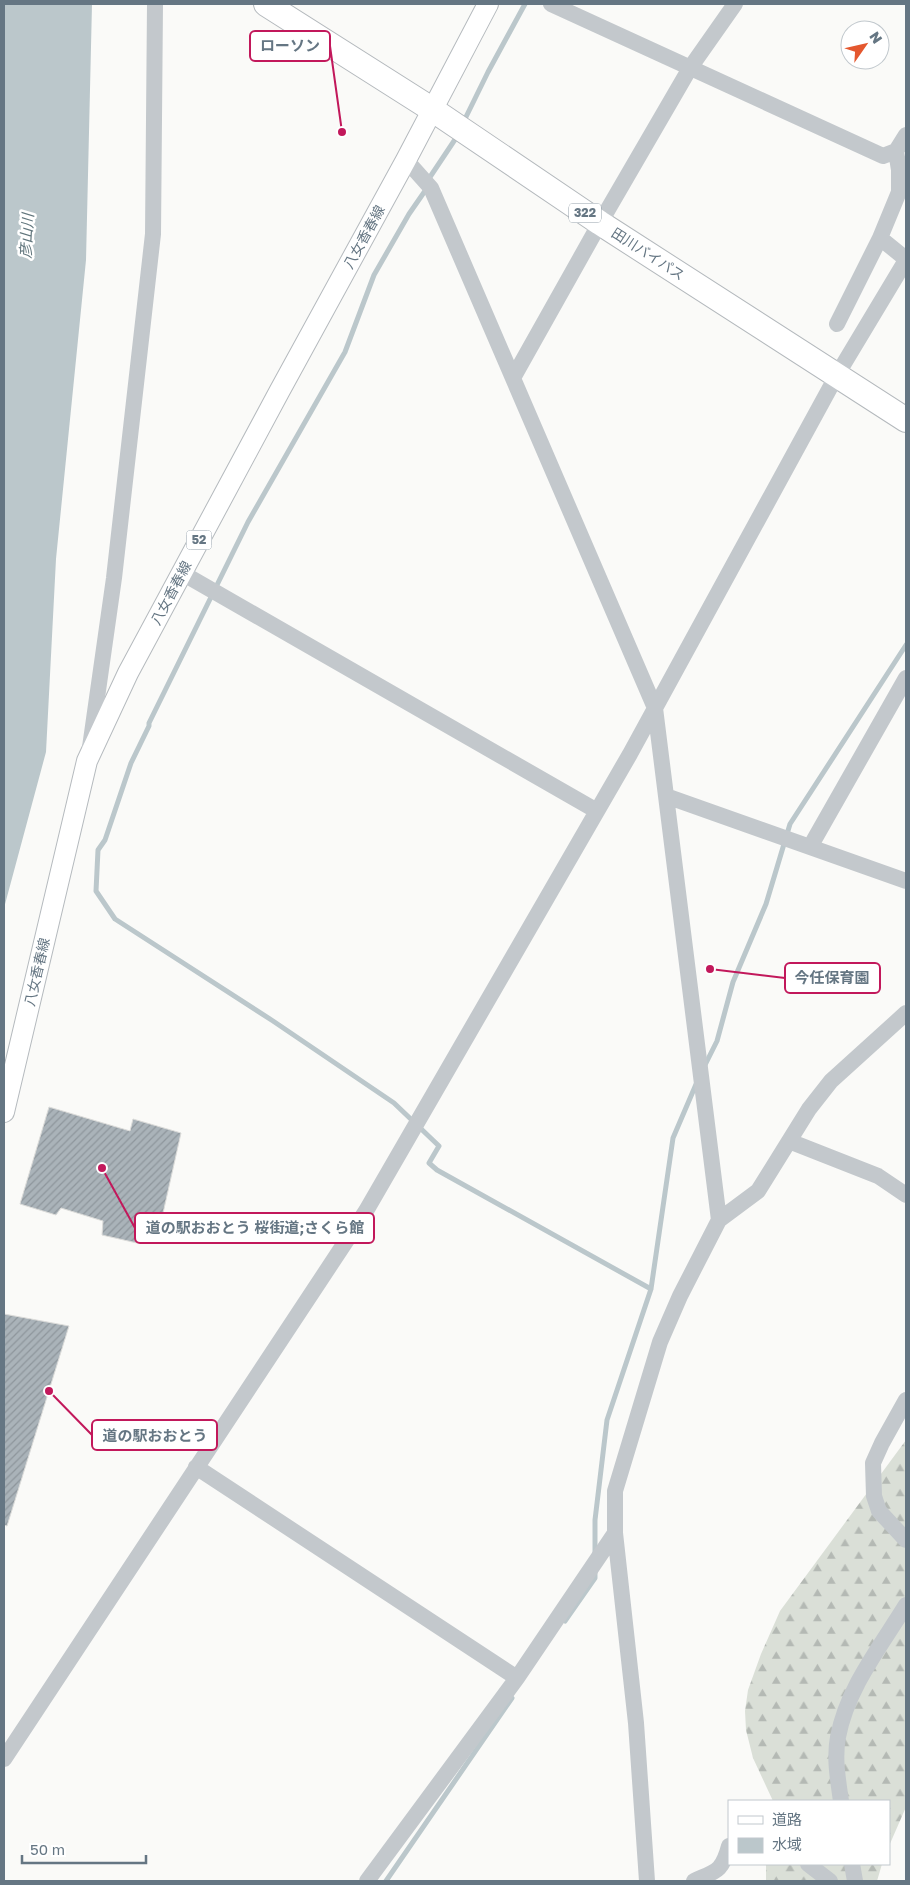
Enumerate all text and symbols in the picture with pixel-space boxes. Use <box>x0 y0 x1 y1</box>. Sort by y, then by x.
north arrow <box>840 20 890 70</box>
text: N <box>866 28 886 47</box>
callout: ローソン <box>250 31 330 61</box>
text: ローソン <box>260 36 320 54</box>
street label: 八女香春線 <box>339 202 388 271</box>
road number: 322 <box>569 204 601 222</box>
water label: 彦山川 <box>16 211 36 259</box>
street label: 田川バイパス <box>609 224 688 284</box>
road number: 52 <box>186 530 212 550</box>
street label: 八女香春線 <box>147 558 194 628</box>
street label: 八女香春線 <box>20 936 53 1008</box>
callout: 今任保育園 <box>785 963 880 993</box>
text: 今任保育園 <box>794 968 870 986</box>
callout: 道の駅おおとう 桜街道;さくら館 <box>135 1213 374 1243</box>
text: 道の駅おおとう 桜街道;さくら館 <box>146 1218 364 1236</box>
callout: 道の駅おおとう <box>92 1420 217 1450</box>
text: 道の駅おおとう <box>102 1426 208 1444</box>
legend <box>728 1800 890 1865</box>
text: 道路 <box>772 1810 802 1828</box>
scale bar <box>22 1832 146 1864</box>
text: 水域 <box>772 1835 802 1853</box>
text: 50 m <box>30 1840 65 1858</box>

